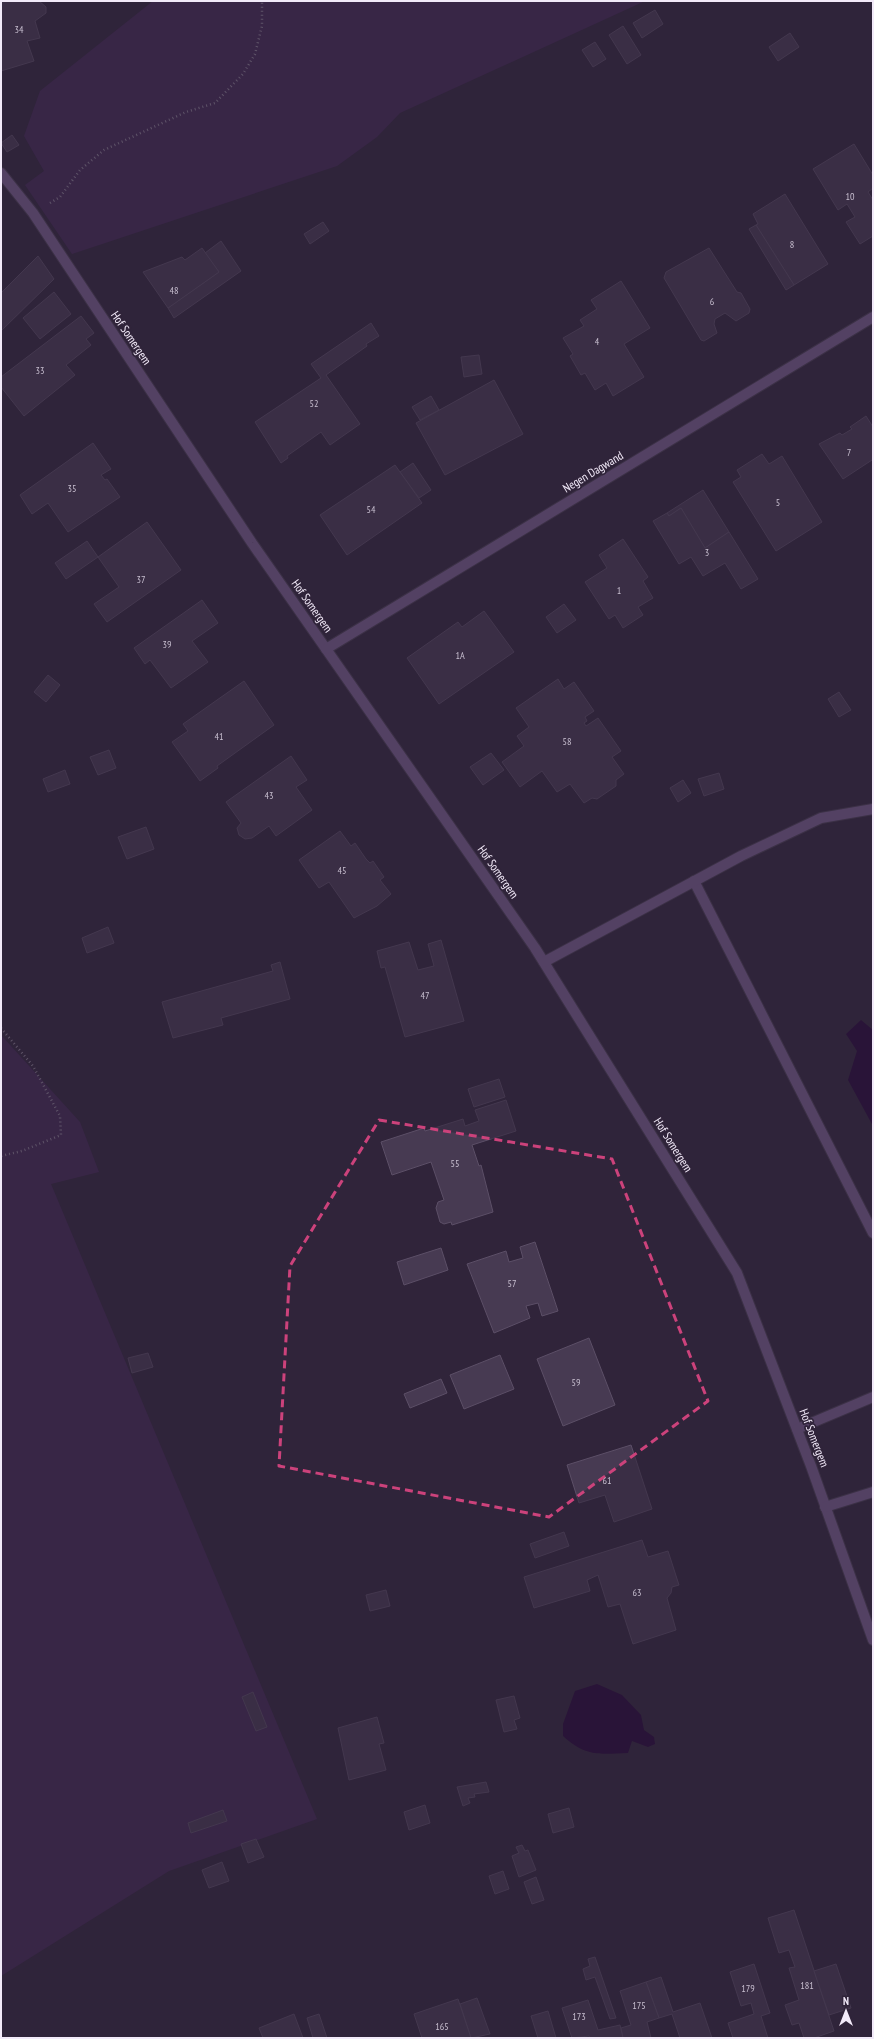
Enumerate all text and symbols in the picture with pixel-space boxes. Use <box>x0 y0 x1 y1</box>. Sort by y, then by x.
house number: 34 <box>15 23 24 36</box>
house number: 10 <box>846 190 855 203</box>
house number: 8 <box>790 238 794 251</box>
house number: 48 <box>170 284 179 297</box>
house number: 6 <box>710 295 715 308</box>
street label: Hof Somergem <box>108 308 155 368</box>
house number: 4 <box>595 335 600 348</box>
house number: 33 <box>36 364 45 377</box>
house number: 52 <box>310 397 319 410</box>
house number: 7 <box>847 446 851 459</box>
street label: Negen Dagwand <box>560 448 626 495</box>
house number: 35 <box>68 482 77 495</box>
house number: 5 <box>776 496 780 509</box>
house number: 54 <box>367 503 376 516</box>
house number: 3 <box>705 546 709 559</box>
house number: 37 <box>137 573 146 586</box>
street label: Hof Somergem <box>289 576 336 635</box>
house number: 1 <box>617 584 621 597</box>
house number: 39 <box>163 638 172 651</box>
house number: 1A <box>455 649 465 662</box>
house number: 41 <box>215 730 224 743</box>
house number: 58 <box>563 735 572 748</box>
house number: 43 <box>265 789 274 802</box>
street label: Hof Somergem <box>475 842 522 901</box>
house number: 45 <box>338 864 347 877</box>
house number: 47 <box>421 989 430 1002</box>
street label: Hof Somergem <box>651 1115 696 1175</box>
house number: 55 <box>451 1157 460 1170</box>
house number: 57 <box>508 1277 517 1290</box>
house number: 59 <box>572 1376 581 1389</box>
street label: Hof Somergem <box>796 1406 833 1469</box>
house number: 61 <box>603 1474 612 1487</box>
house number: 63 <box>633 1586 642 1599</box>
house number: 181 <box>800 1979 814 1992</box>
house number: 179 <box>741 1982 755 1995</box>
north arrow <box>826 1991 866 2031</box>
text: N <box>843 1994 849 2008</box>
house number: 175 <box>632 1999 646 2012</box>
house number: 173 <box>572 2010 586 2023</box>
house number: 165 <box>435 2020 449 2033</box>

